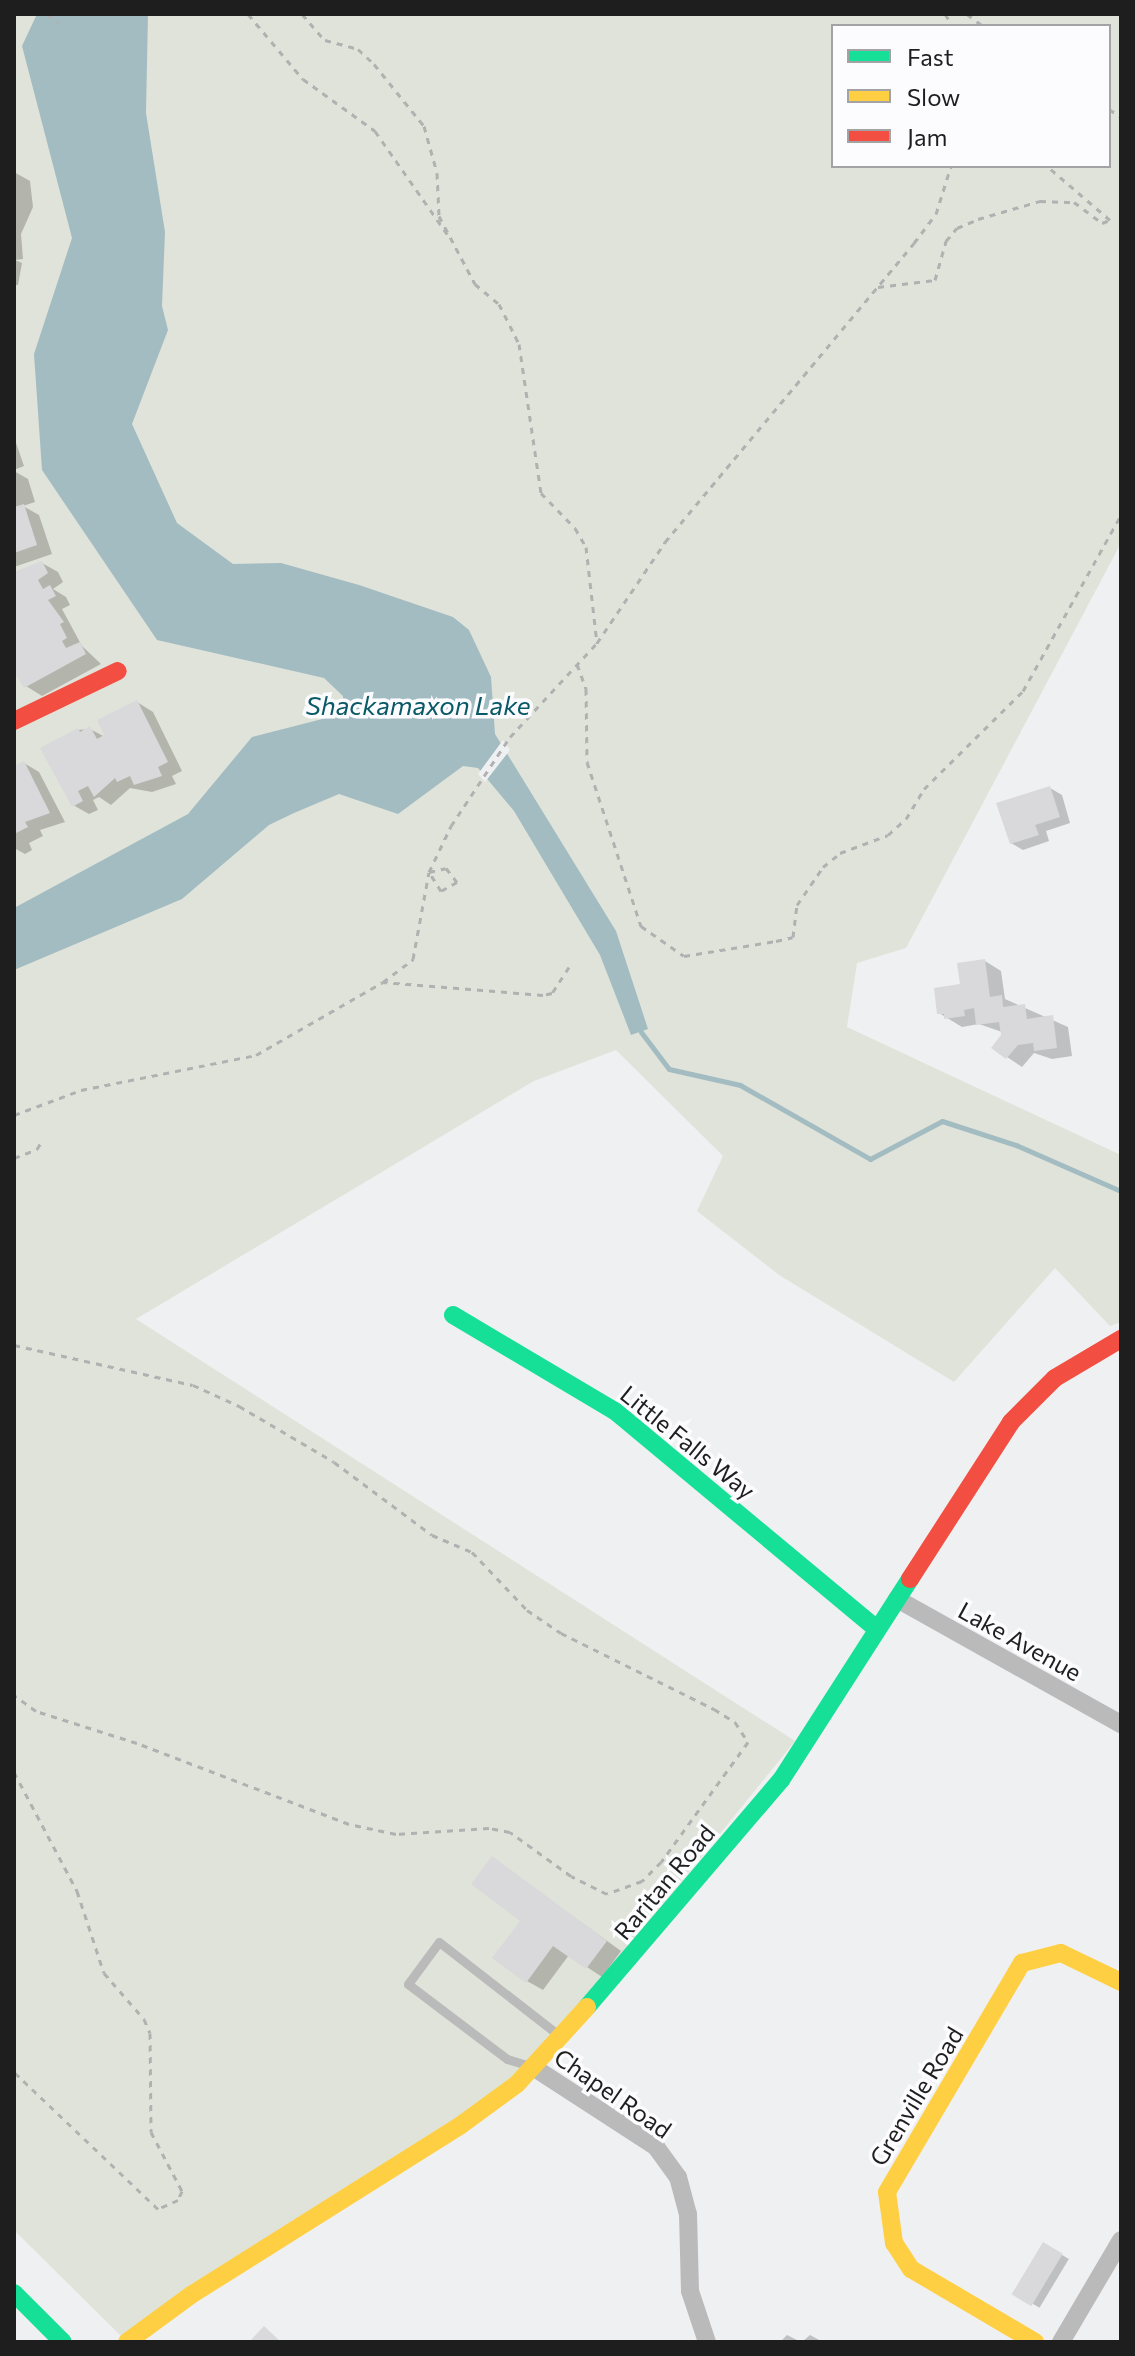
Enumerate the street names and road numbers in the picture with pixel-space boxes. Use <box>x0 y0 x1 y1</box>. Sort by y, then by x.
street label: Little Falls Way <box>615 1379 761 1505</box>
street label: Lake Avenue <box>954 1595 1086 1687</box>
street label: Raritan Road <box>608 1819 720 1945</box>
street label: Grenville Road <box>863 2021 969 2171</box>
street label: Chapel Road <box>549 2042 677 2144</box>

